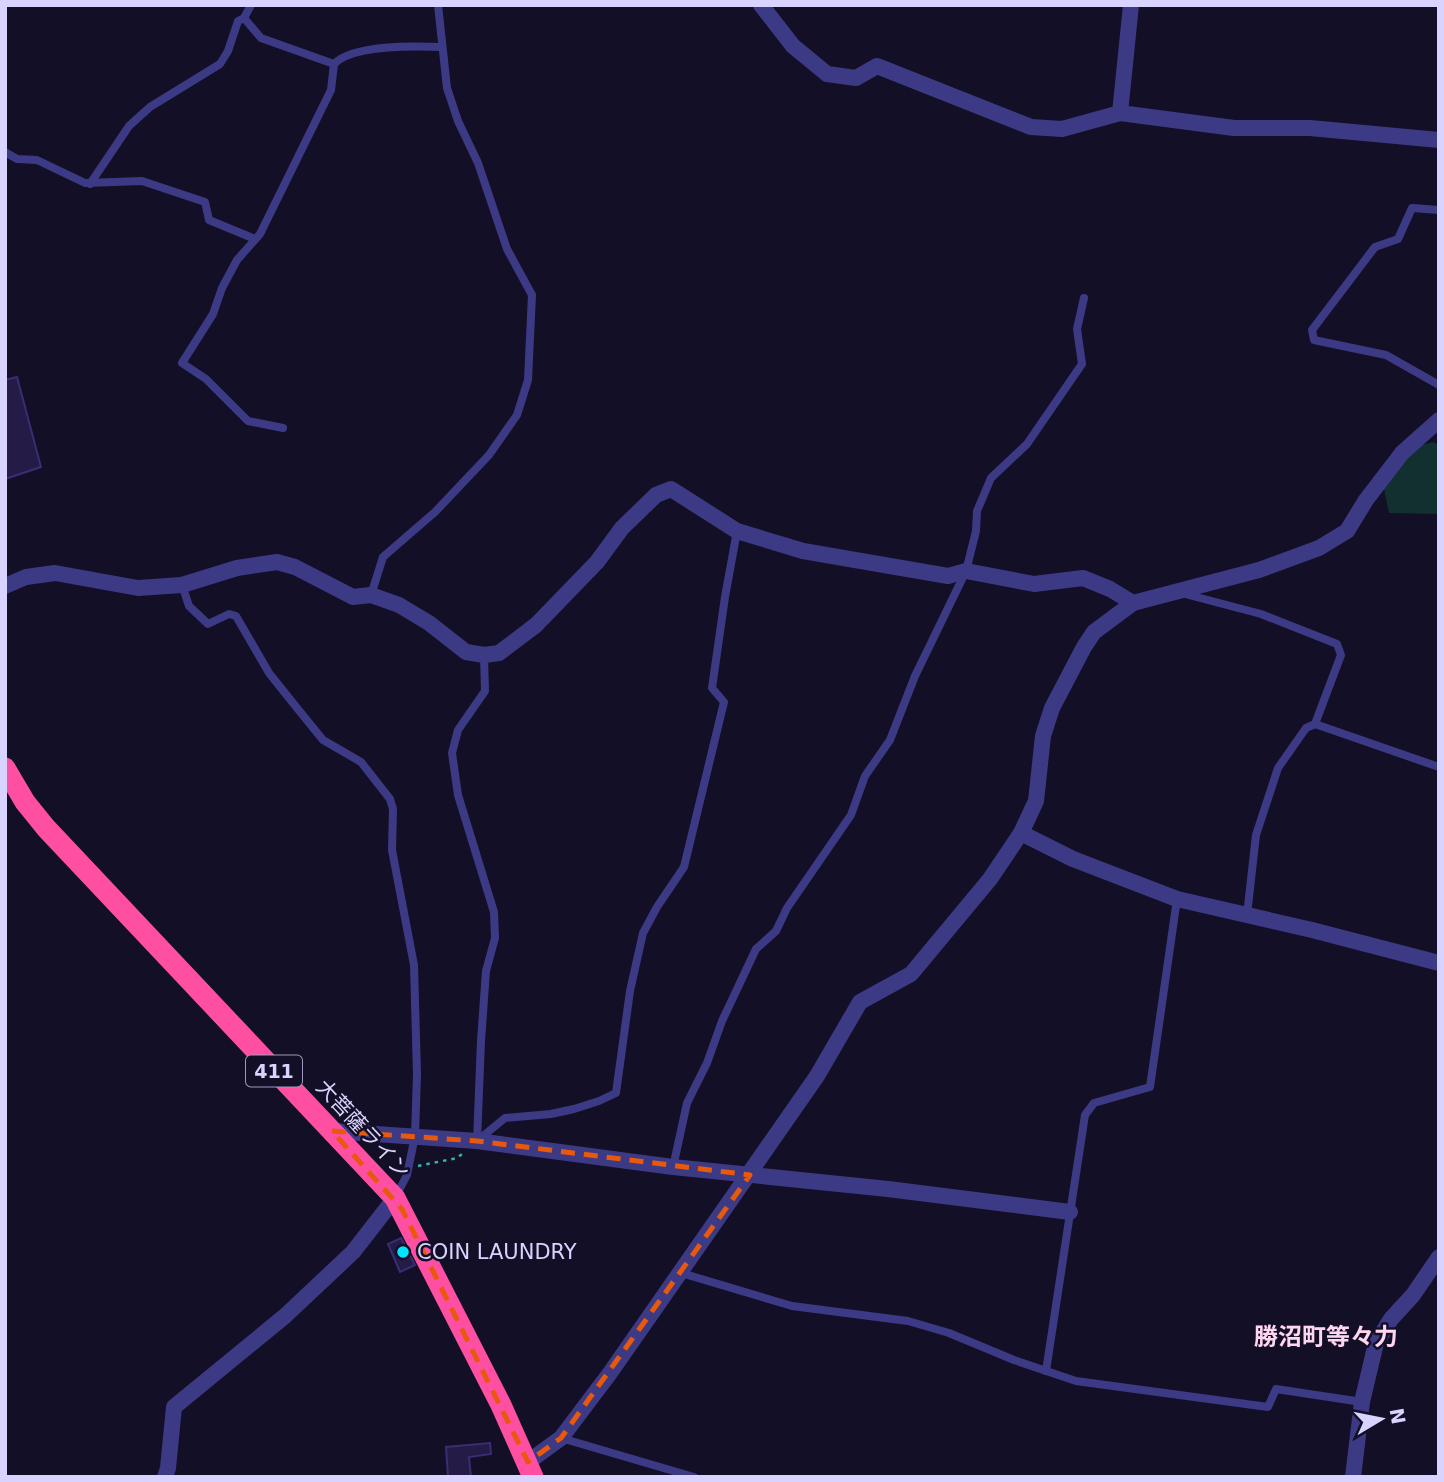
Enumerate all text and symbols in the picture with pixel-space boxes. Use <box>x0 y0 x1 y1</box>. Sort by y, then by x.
road number: 411 <box>246 1056 302 1086</box>
street label: 大菩薩ライン <box>311 1075 415 1183</box>
place label: COIN LAUNDRY <box>417 1240 577 1264</box>
marker: COIN LAUNDRY <box>395 1244 411 1260</box>
district label: 勝沼町等々力 <box>1254 1323 1398 1351</box>
north arrow <box>1346 1384 1416 1454</box>
text: N <box>1386 1406 1410 1426</box>

